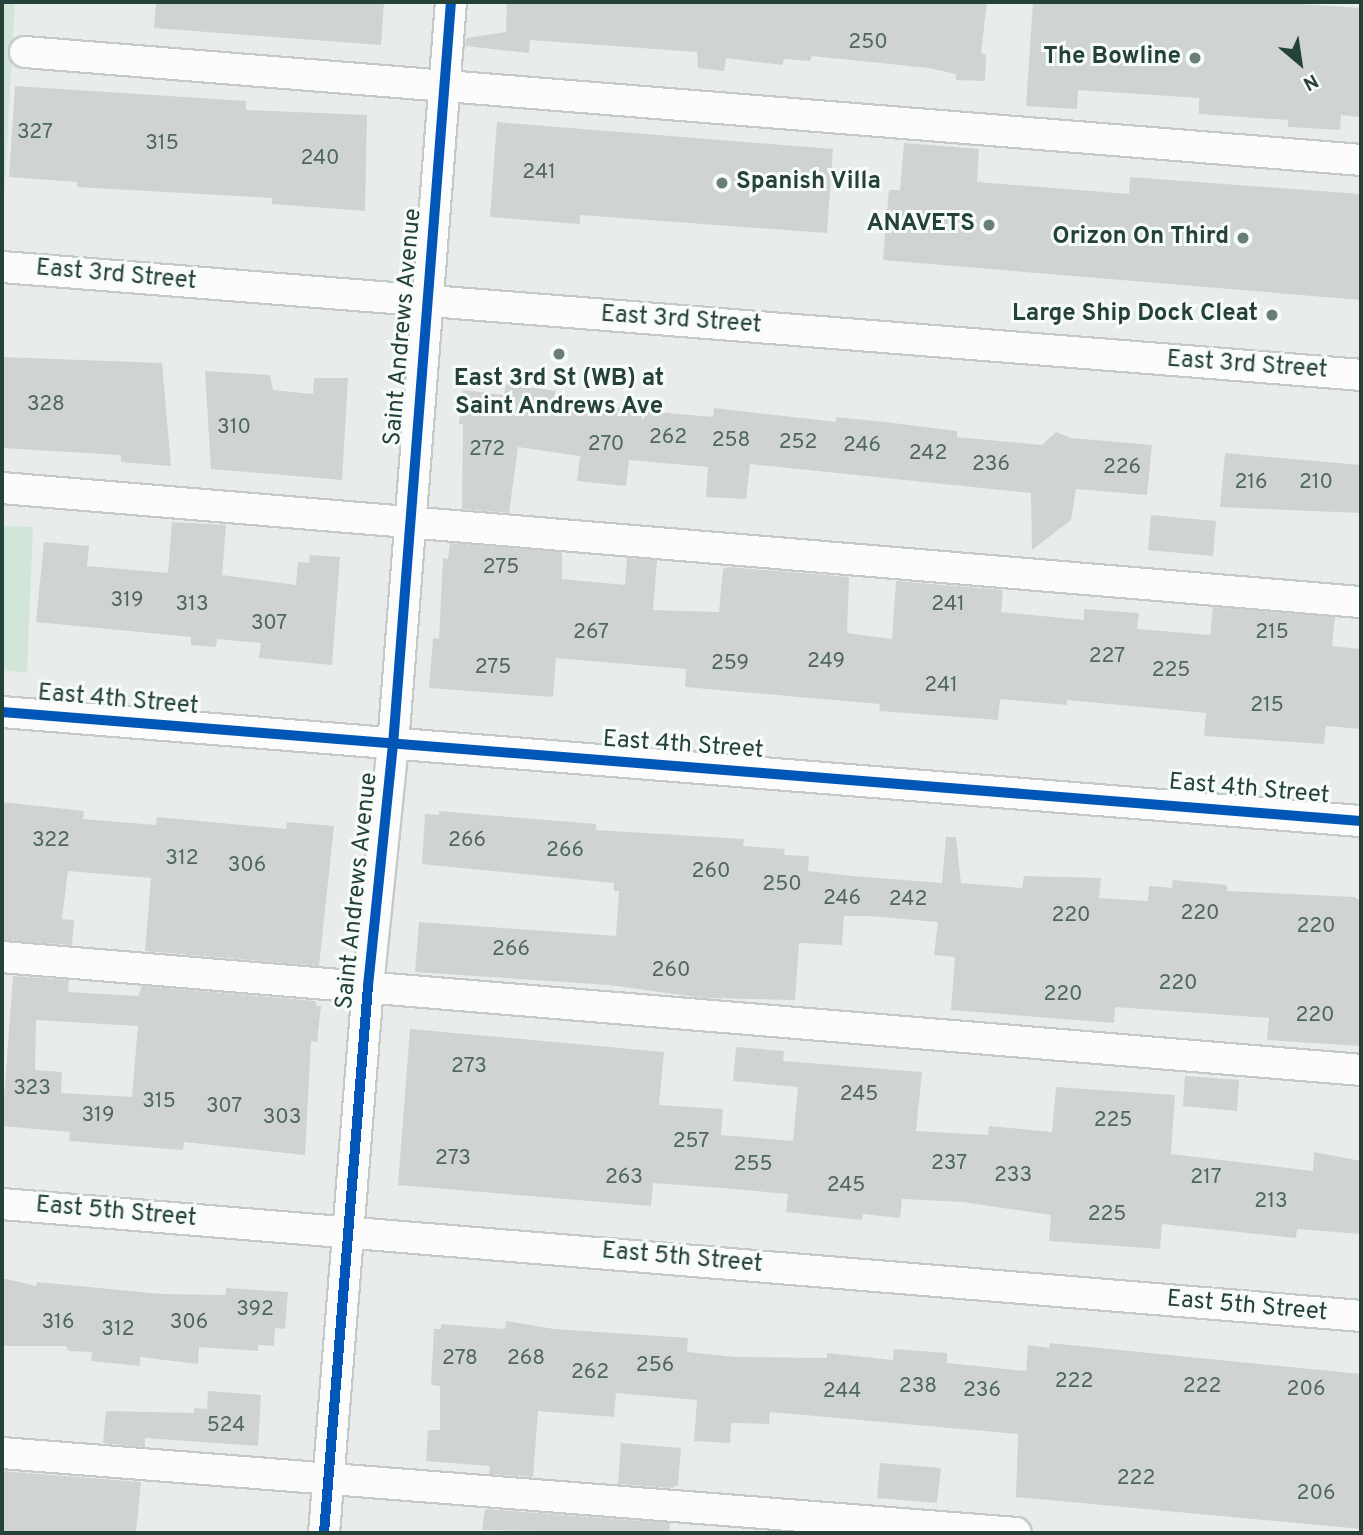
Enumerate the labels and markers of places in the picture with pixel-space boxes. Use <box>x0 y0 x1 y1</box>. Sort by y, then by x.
place label: The Bowline <box>1043 44 1181 72</box>
marker: The Bowline <box>1187 50 1203 66</box>
place label: Spanish Villa <box>736 169 882 197</box>
marker: Spanish Villa <box>714 175 730 191</box>
place label: ANAVETS <box>866 211 975 239</box>
marker: ANAVETS <box>981 217 997 233</box>
place label: Orizon On Third <box>1052 224 1229 252</box>
marker: Orizon On Third <box>1235 230 1251 246</box>
place label: Large Ship Dock Cleat <box>1012 301 1258 329</box>
marker: Large Ship Dock Cleat <box>1264 307 1280 323</box>
marker: East 3rd St (WB) at Saint Andrews Ave <box>551 346 567 362</box>
place label: East 3rd St (WB) at Saint Andrews Ave <box>454 366 664 422</box>

